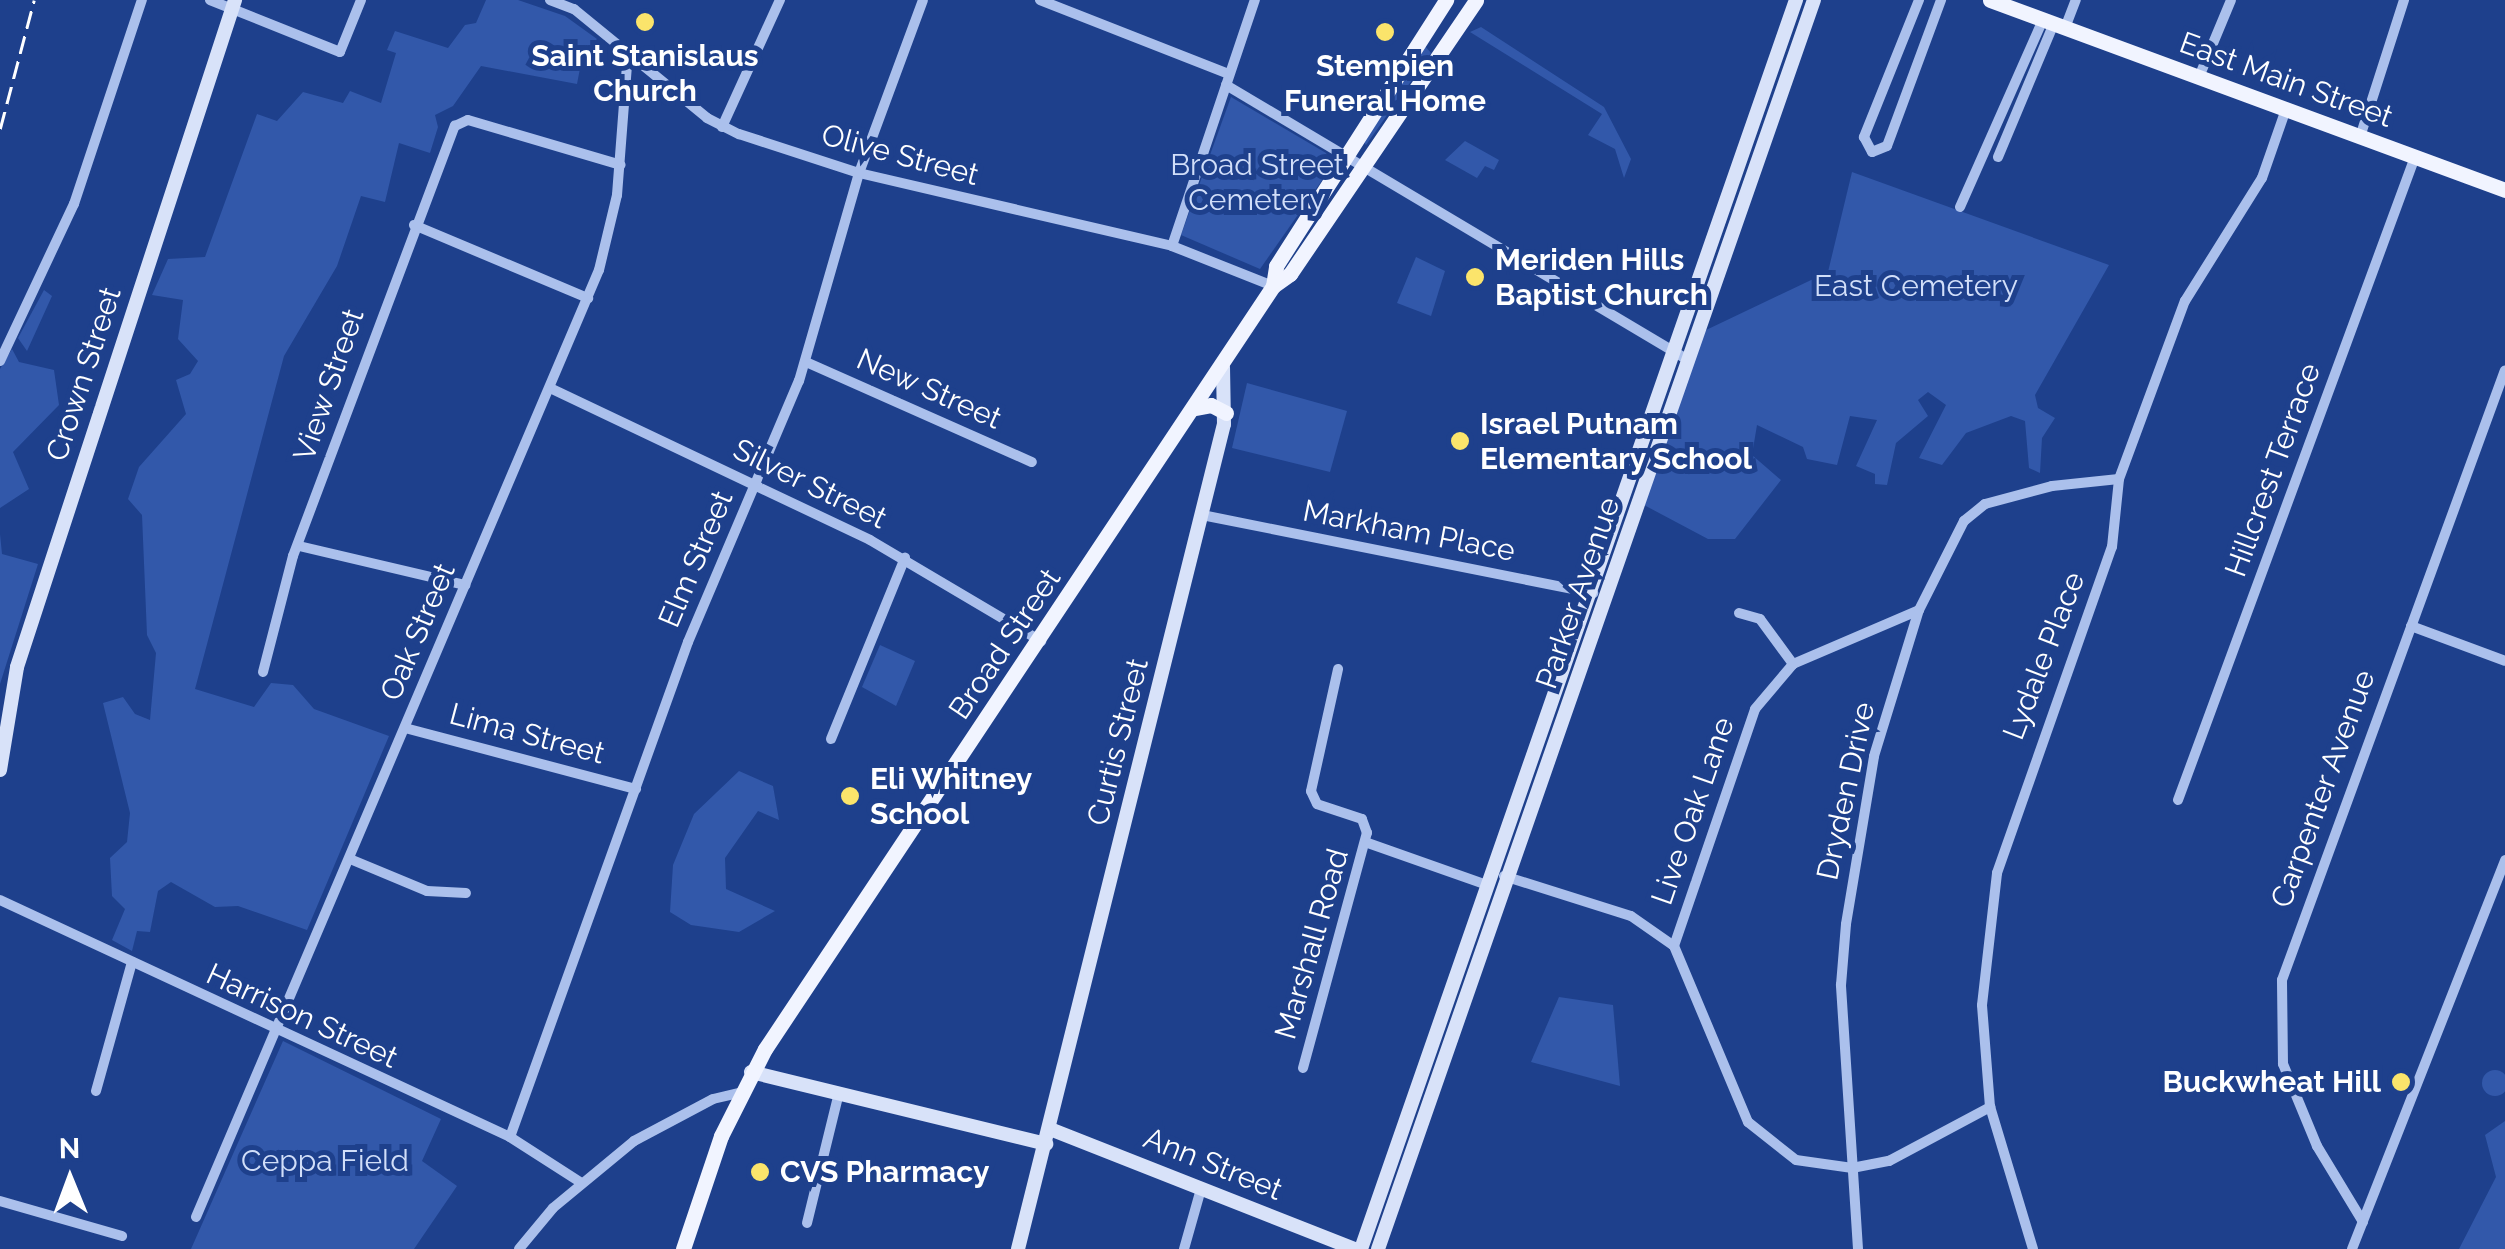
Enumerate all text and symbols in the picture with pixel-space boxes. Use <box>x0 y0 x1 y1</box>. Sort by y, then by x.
marker: Saint Stanislaus Church <box>634 11 656 33</box>
marker: Stempien Funeral Home <box>1374 21 1396 43</box>
street label: East Main Street <box>2175 25 2397 135</box>
place label: Saint Stanislaus Church <box>531 38 759 108</box>
place label: Stempien Funeral Home <box>1284 48 1486 118</box>
street label: Olive Street <box>818 117 982 193</box>
park label: Broad Street Cemetery <box>1170 147 1344 218</box>
place label: Meriden Hills Baptist Church <box>1495 242 1708 312</box>
marker: Meriden Hills Baptist Church <box>1464 266 1486 288</box>
park label: East Cemetery <box>1814 268 2018 304</box>
street label: Crown Street <box>39 283 129 465</box>
street label: View Street <box>286 304 372 466</box>
street label: New Street <box>851 341 1007 437</box>
street label: Hillcrest Terrace <box>2218 358 2328 582</box>
place label: Israel Putnam Elementary School <box>1480 406 1753 476</box>
marker: Israel Putnam Elementary School <box>1449 430 1471 452</box>
street label: Silver Street <box>727 431 893 537</box>
street label: Elm Street <box>651 485 741 633</box>
street label: Parker Avenue <box>1528 492 1628 694</box>
street label: Markham Place <box>1300 493 1518 569</box>
street label: Oak Street <box>373 558 463 706</box>
street label: Broad Street <box>942 562 1068 726</box>
street label: Lydale Place <box>1996 567 2092 745</box>
street label: Curtis Street <box>1080 655 1156 829</box>
street label: Carpenter Avenue <box>2263 665 2383 913</box>
street label: Lima Street <box>446 696 608 772</box>
street label: Dryden Drive <box>1810 699 1882 883</box>
street label: Live Oak Lane <box>1644 712 1742 910</box>
place label: Eli Whitney School <box>870 761 1033 832</box>
marker: Eli Whitney School <box>839 785 861 807</box>
street label: Marshall Road <box>1268 844 1356 1044</box>
street label: Harrison Street <box>201 956 403 1076</box>
place label: Buckwheat Hill <box>2162 1064 2381 1100</box>
marker: Buckwheat Hill <box>2390 1071 2412 1093</box>
street label: Ann Street <box>1139 1120 1287 1208</box>
north arrow <box>20 1129 120 1229</box>
text: N <box>58 1132 80 1165</box>
park label: Ceppa Field <box>241 1143 409 1179</box>
place label: CVS Pharmacy <box>780 1154 989 1190</box>
marker: CVS Pharmacy <box>749 1161 771 1183</box>

